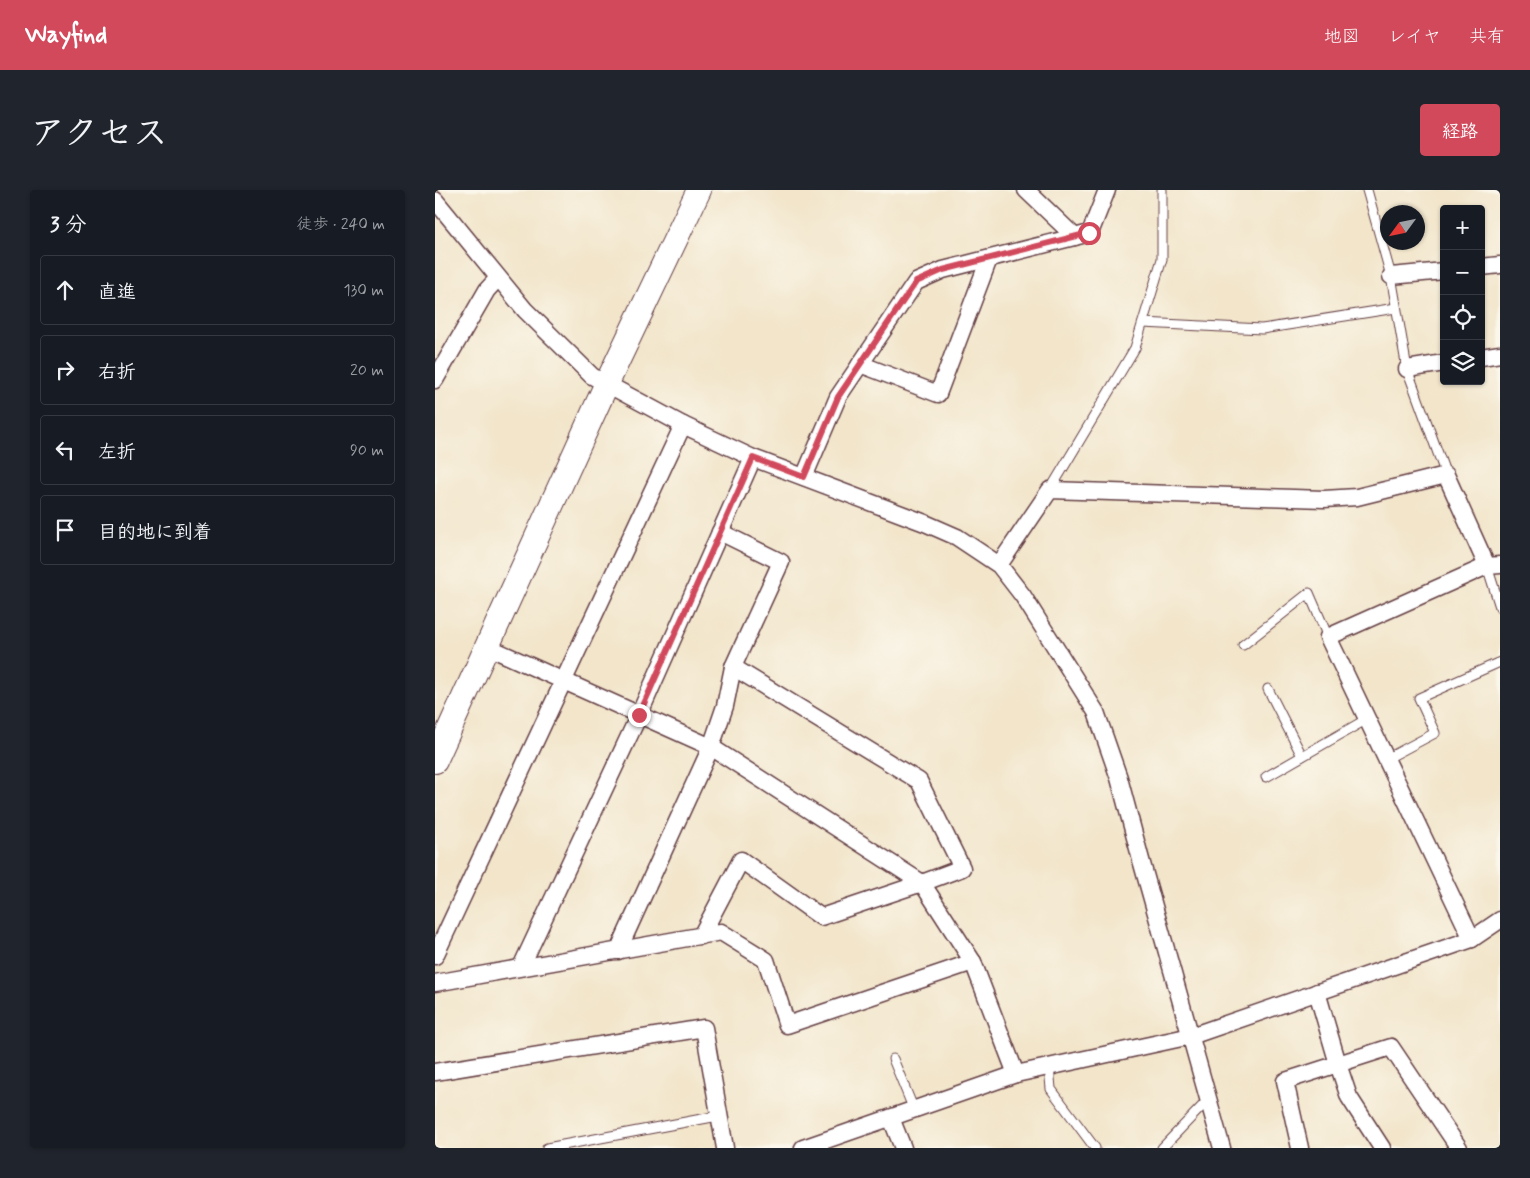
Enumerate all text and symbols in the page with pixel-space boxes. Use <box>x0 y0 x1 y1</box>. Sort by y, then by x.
text: Wayfind <box>25 20 107 51</box>
text: 地図 <box>1324 25 1360 49</box>
text: レイヤ <box>1388 25 1441 49</box>
text: 共有 <box>1469 25 1505 49</box>
button: 経路 <box>1420 104 1500 156</box>
text: アクセス <box>30 111 168 157</box>
north arrow <box>1380 205 1425 250</box>
map controls <box>1440 205 1485 385</box>
button: + <box>1440 205 1485 250</box>
text: 3 分 <box>50 211 86 239</box>
text: 徒歩 · 240 m <box>296 214 385 235</box>
route start <box>1078 222 1101 245</box>
button: − <box>1440 250 1485 295</box>
icon: ahead <box>51 276 79 304</box>
text: 直進 <box>98 280 136 305</box>
text: 130 m <box>343 280 384 301</box>
button: locate <box>1440 295 1485 340</box>
button: layers <box>1440 340 1485 385</box>
icon: right <box>51 356 79 384</box>
text: 右折 <box>98 360 136 385</box>
text: 20 m <box>350 360 384 381</box>
icon: left <box>51 436 79 464</box>
text: 左折 <box>98 440 136 465</box>
text: 90 m <box>350 440 384 461</box>
icon: arrive <box>51 516 79 544</box>
text: 目的地に到着 <box>98 520 212 545</box>
route end <box>628 704 651 727</box>

